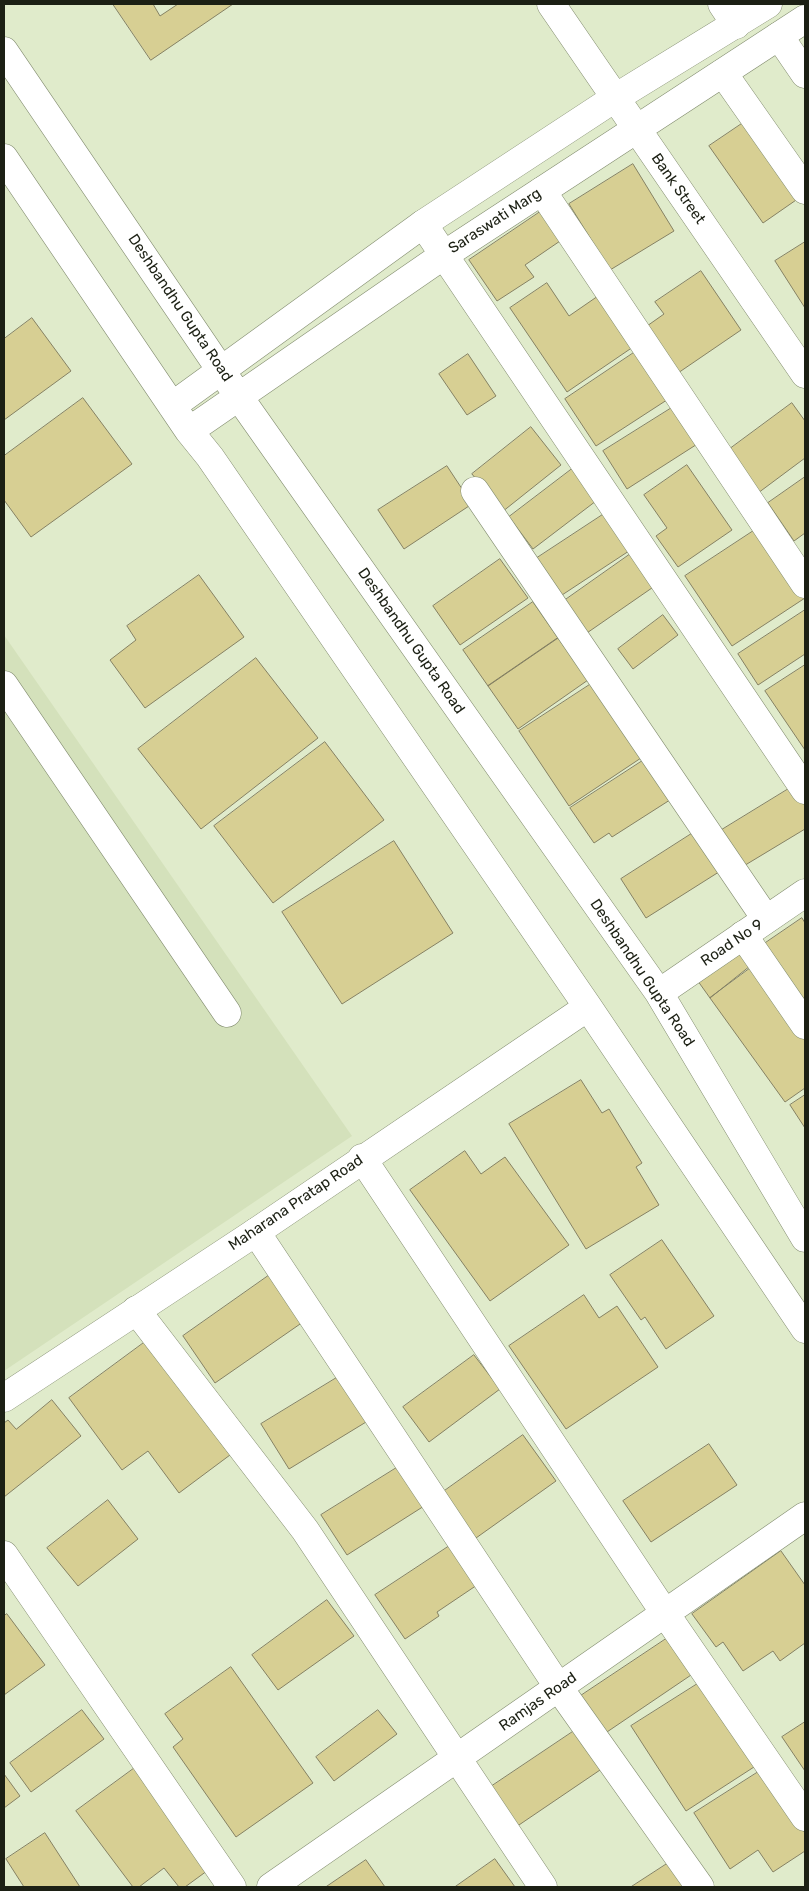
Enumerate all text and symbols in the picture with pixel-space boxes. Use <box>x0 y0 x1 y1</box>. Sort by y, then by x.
street label: Bank Street <box>647 150 709 228</box>
street label: Saraswati Marg <box>445 184 545 258</box>
street label: Deshbandhu Gupta Road <box>124 231 236 385</box>
street label: Deshbandhu Gupta Road <box>354 565 468 717</box>
street label: Deshbandhu Gupta Road <box>586 896 698 1050</box>
street label: Road No 9 <box>698 916 766 970</box>
street label: Maharana Pratap Road <box>225 1151 367 1255</box>
street label: Ramjas Road <box>496 1669 580 1735</box>

